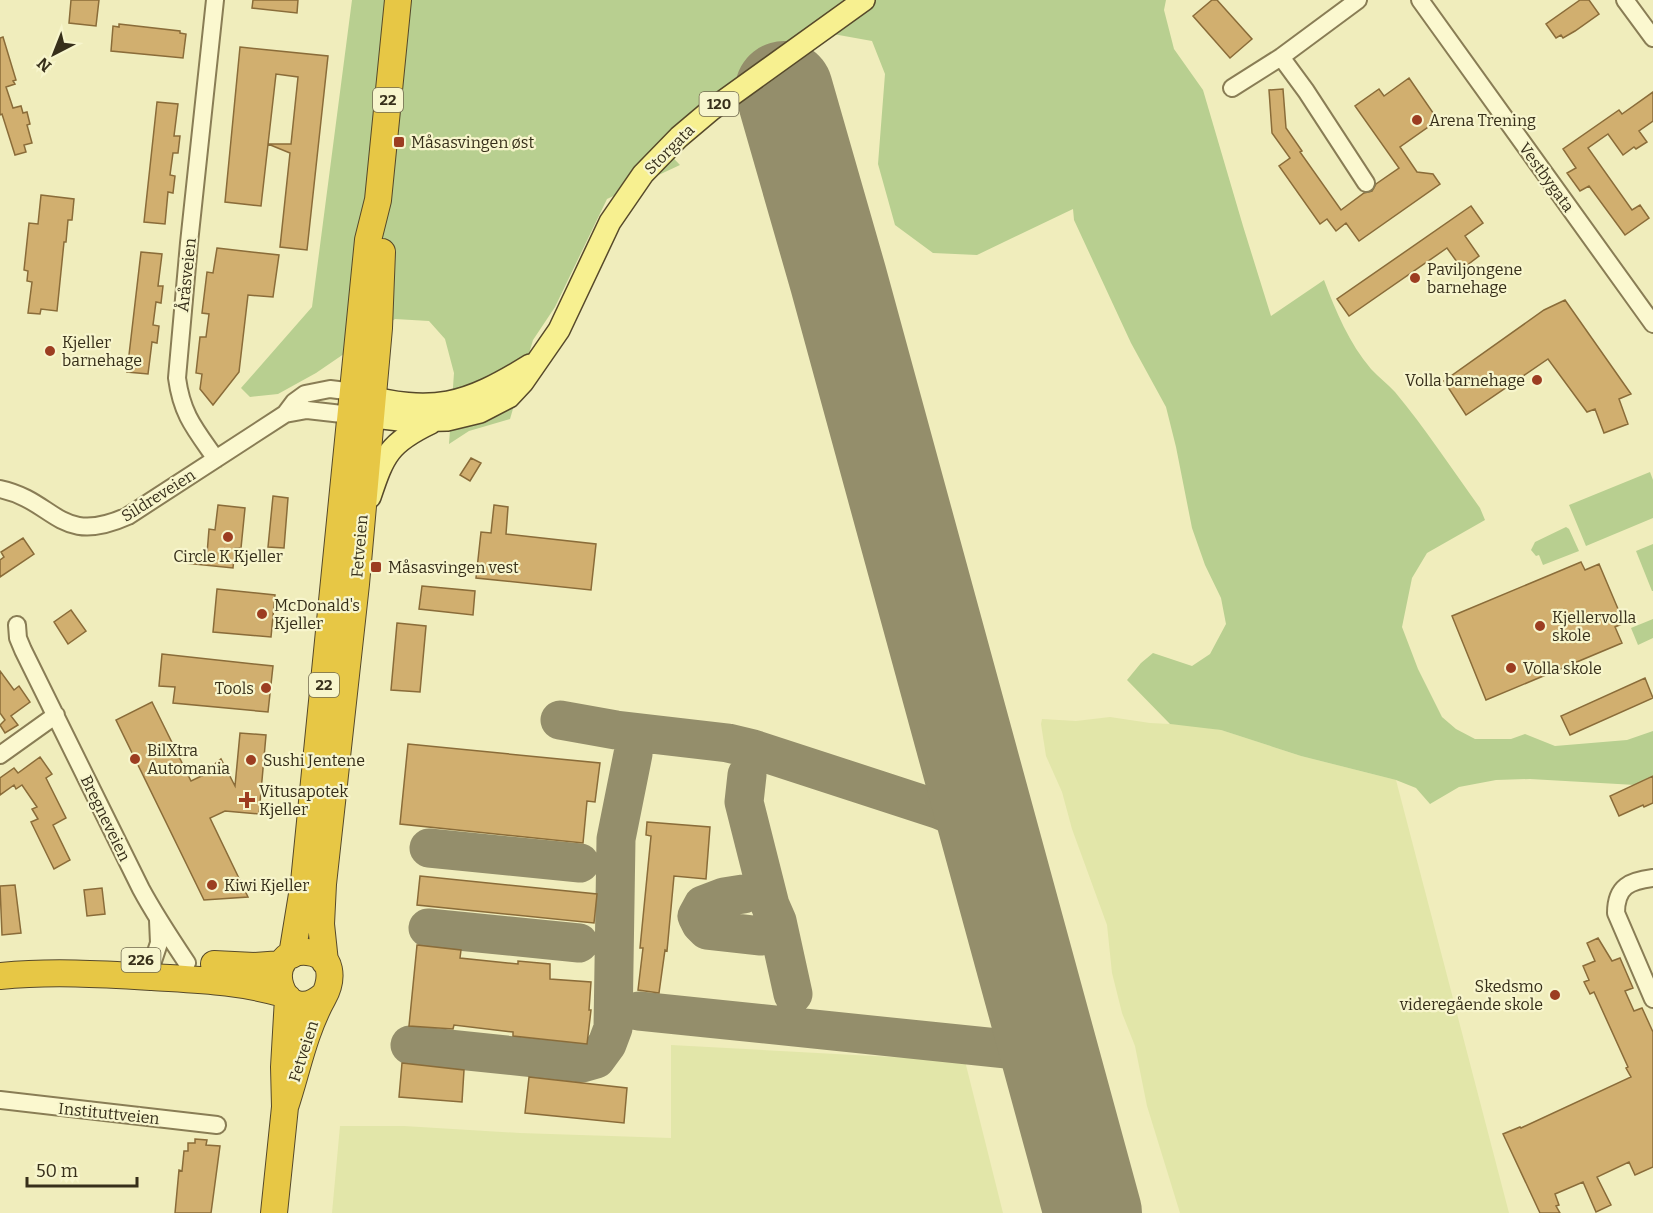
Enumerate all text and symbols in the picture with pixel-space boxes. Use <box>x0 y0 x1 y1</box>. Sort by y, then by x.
north arrow <box>24 24 84 84</box>
text: N <box>33 54 55 76</box>
road number: 22 <box>373 88 403 112</box>
road number: 120 <box>700 92 738 116</box>
place label: Arena Trening <box>1429 111 1536 130</box>
marker: Arena Trening <box>1410 113 1424 127</box>
street label: Storgata <box>640 120 698 178</box>
place label: Måsasvingen øst <box>411 133 534 152</box>
marker: Måsasvingen øst <box>392 135 406 149</box>
street label: Vestbygata <box>1515 139 1578 216</box>
street label: Åråsveien <box>172 237 200 313</box>
place label: Paviljongene barnehage <box>1427 260 1522 297</box>
marker: Paviljongene barnehage <box>1408 271 1422 285</box>
place label: Kjeller barnehage <box>62 333 142 370</box>
marker: Kjeller barnehage <box>43 344 57 358</box>
place label: Volla barnehage <box>1405 371 1525 390</box>
marker: Volla barnehage <box>1530 373 1544 387</box>
street label: Sildreveien <box>118 465 199 526</box>
street label: Fetveien <box>347 514 372 578</box>
marker: Circle K Kjeller <box>221 530 235 544</box>
place label: Circle K Kjeller <box>173 547 283 566</box>
place label: Måsasvingen vest <box>388 558 519 577</box>
marker: Måsasvingen vest <box>369 560 383 574</box>
place label: McDonald's Kjeller <box>274 596 360 633</box>
marker: McDonald's Kjeller <box>255 607 269 621</box>
place label: Kjellervolla skole <box>1552 608 1637 645</box>
marker: Kjellervolla skole <box>1533 619 1547 633</box>
place label: Volla skole <box>1523 659 1602 678</box>
marker: Volla skole <box>1504 661 1518 675</box>
road number: 22 <box>309 673 339 697</box>
place label: Tools <box>215 679 254 698</box>
marker: Tools <box>259 681 273 695</box>
place label: BilXtra Automania <box>147 741 230 778</box>
place label: Sushi Jentene <box>263 751 365 770</box>
marker: BilXtra Automania <box>128 752 142 766</box>
marker: Sushi Jentene <box>244 753 258 767</box>
street label: Bregneveien <box>77 772 135 864</box>
place label: Vitusapotek Kjeller <box>259 782 348 819</box>
marker: Vitusapotek Kjeller <box>240 793 254 807</box>
place label: Kiwi Kjeller <box>224 876 309 895</box>
marker: Kiwi Kjeller <box>205 878 219 892</box>
road number: 226 <box>122 948 160 972</box>
place label: Skedsmo videregående skole <box>1399 977 1543 1014</box>
marker: Skedsmo videregående skole <box>1548 988 1562 1002</box>
street label: Fetveien <box>285 1018 322 1084</box>
street label: Instituttveien <box>57 1099 160 1128</box>
scale bar <box>27 1150 136 1188</box>
text: 50 m <box>36 1160 78 1182</box>

